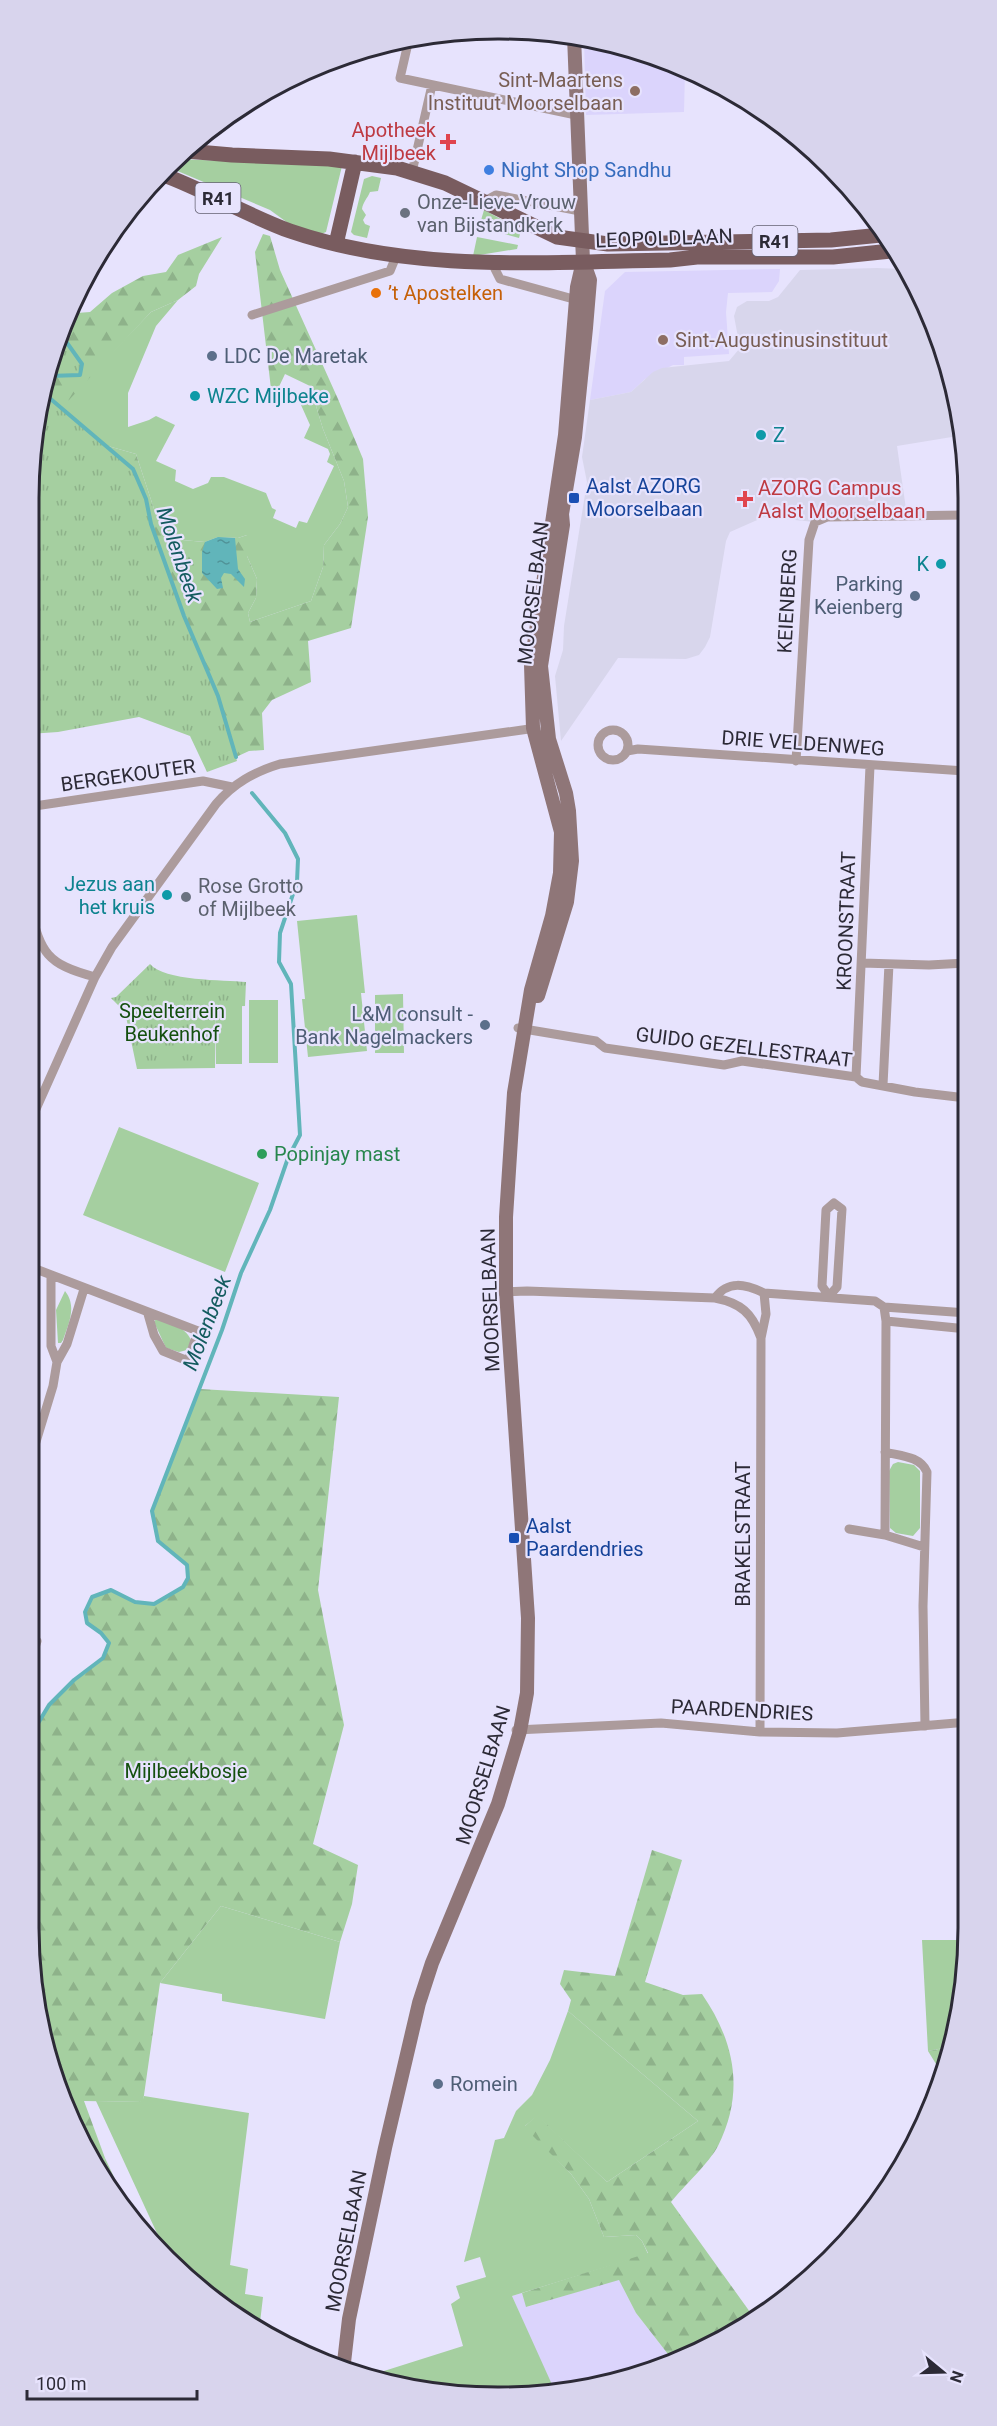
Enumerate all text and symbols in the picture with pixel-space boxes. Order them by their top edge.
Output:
place label: Sint-Maartens Instituut Moorselbaan [428,68,623,115]
marker: Sint-Maartens Instituut Moorselbaan [628,84,642,98]
place label: Apotheek Mijlbeek [351,118,437,165]
marker: Apotheek Mijlbeek [441,135,455,149]
place label: Night Shop Sandhu [501,158,672,182]
marker: Night Shop Sandhu [482,163,496,177]
road number: R41 [196,183,240,213]
place label: Onze-Lieve-Vrouw van Bijstandkerk [417,190,576,237]
marker: Onze-Lieve-Vrouw van Bijstandkerk [398,206,412,220]
street label: LEOPOLDLAAN [595,224,733,252]
road number: R41 [752,226,798,256]
place label: ’t Apostelken [388,281,503,305]
marker: ’t Apostelken [369,286,383,300]
place label: Sint-Augustinusinstituut [675,328,888,352]
marker: Sint-Augustinusinstituut [656,333,670,347]
place label: LDC De Maretak [224,344,369,368]
marker: LDC De Maretak [205,349,219,363]
place label: WZC Mijlbeke [207,384,329,408]
marker: WZC Mijlbeke [188,389,202,403]
place label: Z [773,423,785,447]
marker: Z [754,428,768,442]
place label: Aalst AZORG Moorselbaan [586,474,703,521]
place label: AZORG Campus Aalst Moorselbaan [758,476,926,523]
marker: AZORG Campus Aalst Moorselbaan [736,490,754,508]
marker: Aalst AZORG Moorselbaan [567,491,581,505]
water label: Molenbeek [151,504,207,607]
street label: MOORSELBAAN [512,520,554,666]
street label: KEIENBERG [772,548,802,654]
place label: K [916,552,929,576]
marker: K [934,557,948,571]
place label: Parking Keienberg [814,572,903,619]
marker: Parking Keienberg [908,589,922,603]
street label: DRIE VELDENWEG [721,725,885,761]
street label: BERGEKOUTER [59,754,197,796]
street label: KROONSTRAAT [832,851,860,991]
place label: Jezus aan het kruis [64,872,155,919]
place label: Rose Grotto of Mijlbeek [198,874,304,921]
marker: Jezus aan het kruis [160,888,174,902]
marker: Rose Grotto of Mijlbeek [179,890,193,904]
park label: Speelterrein Beukenhof [119,999,225,1046]
place label: L&M consult - Bank Nagelmackers [295,1002,473,1049]
marker: L&M consult - Bank Nagelmackers [478,1018,492,1032]
street label: GUIDO GEZELLESTRAAT [634,1022,854,1072]
place label: Popinjay mast [274,1142,400,1166]
marker: Popinjay mast [255,1147,269,1161]
street label: MOORSELBAAN [475,1228,505,1372]
water label: Molenbeek [178,1272,236,1374]
street label: BRAKELSTRAAT [731,1461,755,1607]
place label: Aalst Paardendries [526,1514,644,1561]
marker: Aalst Paardendries [507,1531,521,1545]
street label: PAARDENDRIES [670,1694,814,1726]
street label: MOORSELBAAN [450,1703,516,1847]
park label: Mijlbeekbosje [125,1759,247,1783]
place label: Romein [450,2072,518,2096]
marker: Romein [431,2077,445,2091]
street label: MOORSELBAAN [320,2168,372,2314]
north arrow [913,2342,973,2402]
scale bar [27,2363,196,2401]
text: N [946,2368,968,2385]
text: 100 m [36,2373,87,2394]

